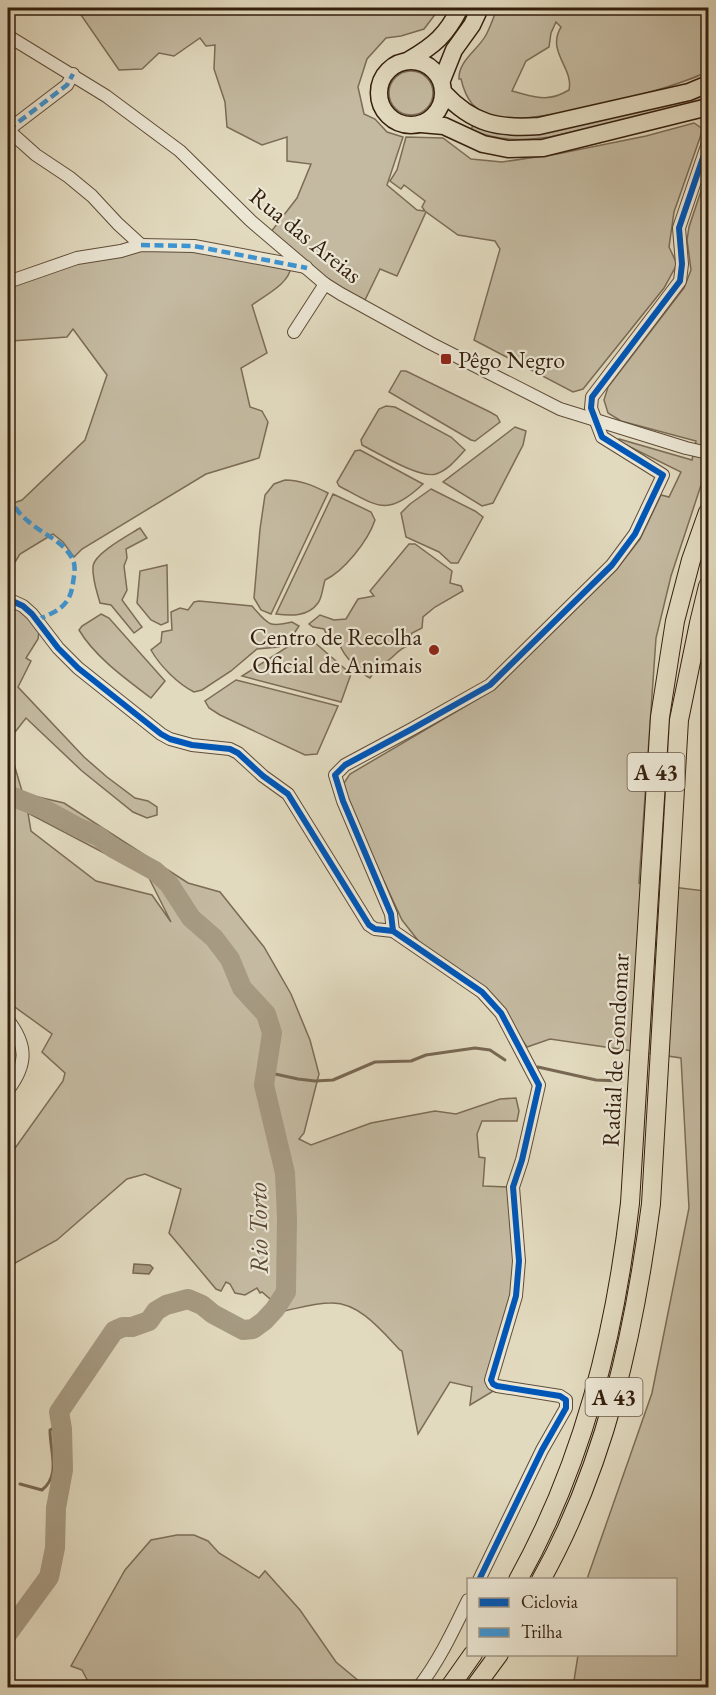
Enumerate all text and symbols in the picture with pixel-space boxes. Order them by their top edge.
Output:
street label: Rua das Areias [244,180,368,290]
place label: Pêgo Negro [458,344,565,375]
marker: Pêgo Negro [439,352,453,366]
place label: Centro de Recolha Oficial de Animais [250,621,422,680]
marker: Centro de Recolha Oficial de Animais [427,643,441,657]
road number: A 43 [628,753,684,791]
street label: Radial de Gondomar [594,953,636,1147]
water label: Rio Torto [240,1182,276,1274]
road number: A 43 [586,1378,642,1416]
legend [467,1578,677,1656]
text: Ciclovia [521,1590,579,1613]
text: Trilha [521,1620,563,1643]

